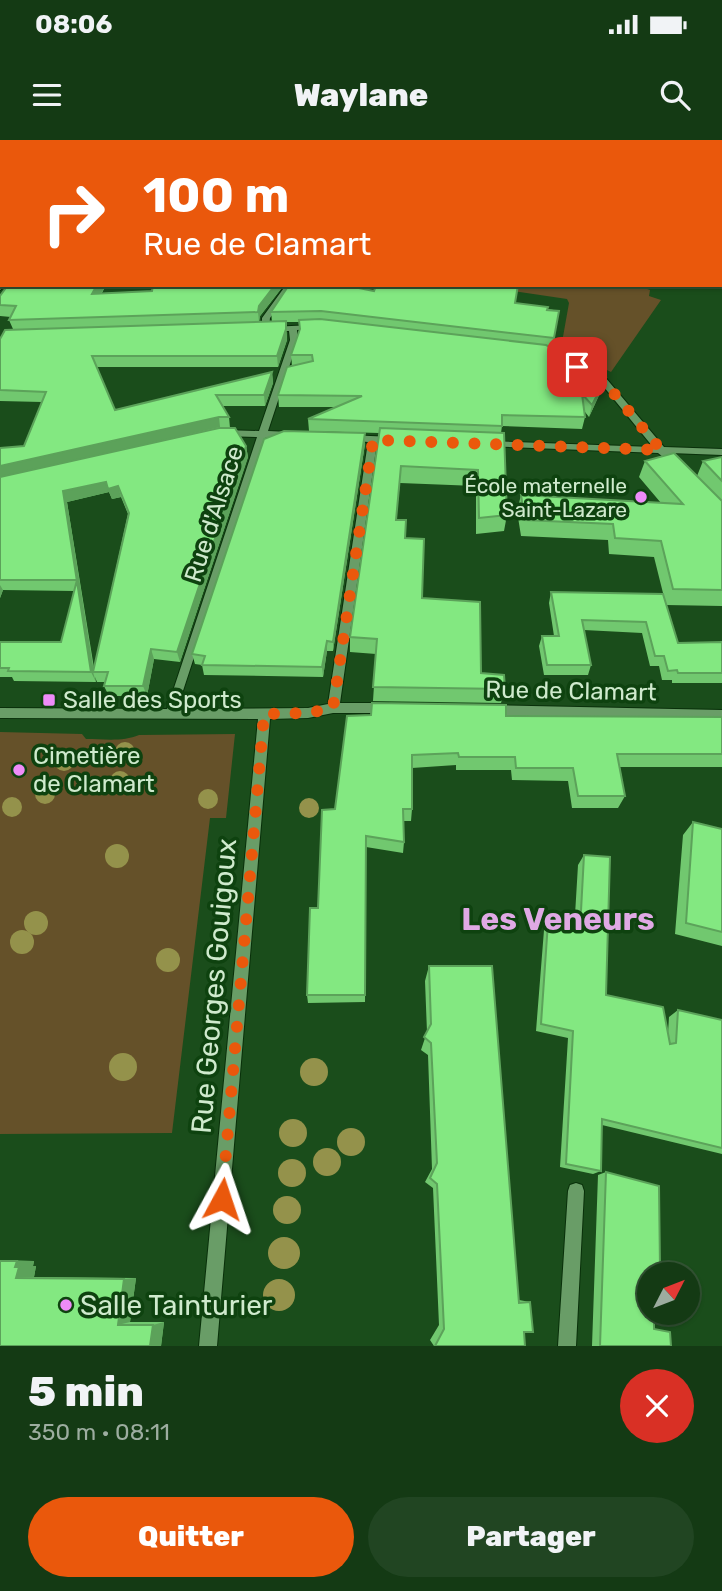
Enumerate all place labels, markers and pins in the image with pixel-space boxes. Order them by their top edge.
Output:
pin [547,337,607,397]
place label: École maternelle Saint-Lazare [464,473,627,522]
marker: École maternelle Saint-Lazare [633,489,649,505]
place label: Salle des Sports [63,686,242,714]
marker: Salle des Sports [41,692,57,708]
place label: Cimetière de Clamart [33,742,155,798]
marker: Cimetière de Clamart [11,762,27,778]
place label: Salle Tainturier [80,1289,273,1322]
marker: Salle Tainturier [58,1297,74,1313]

